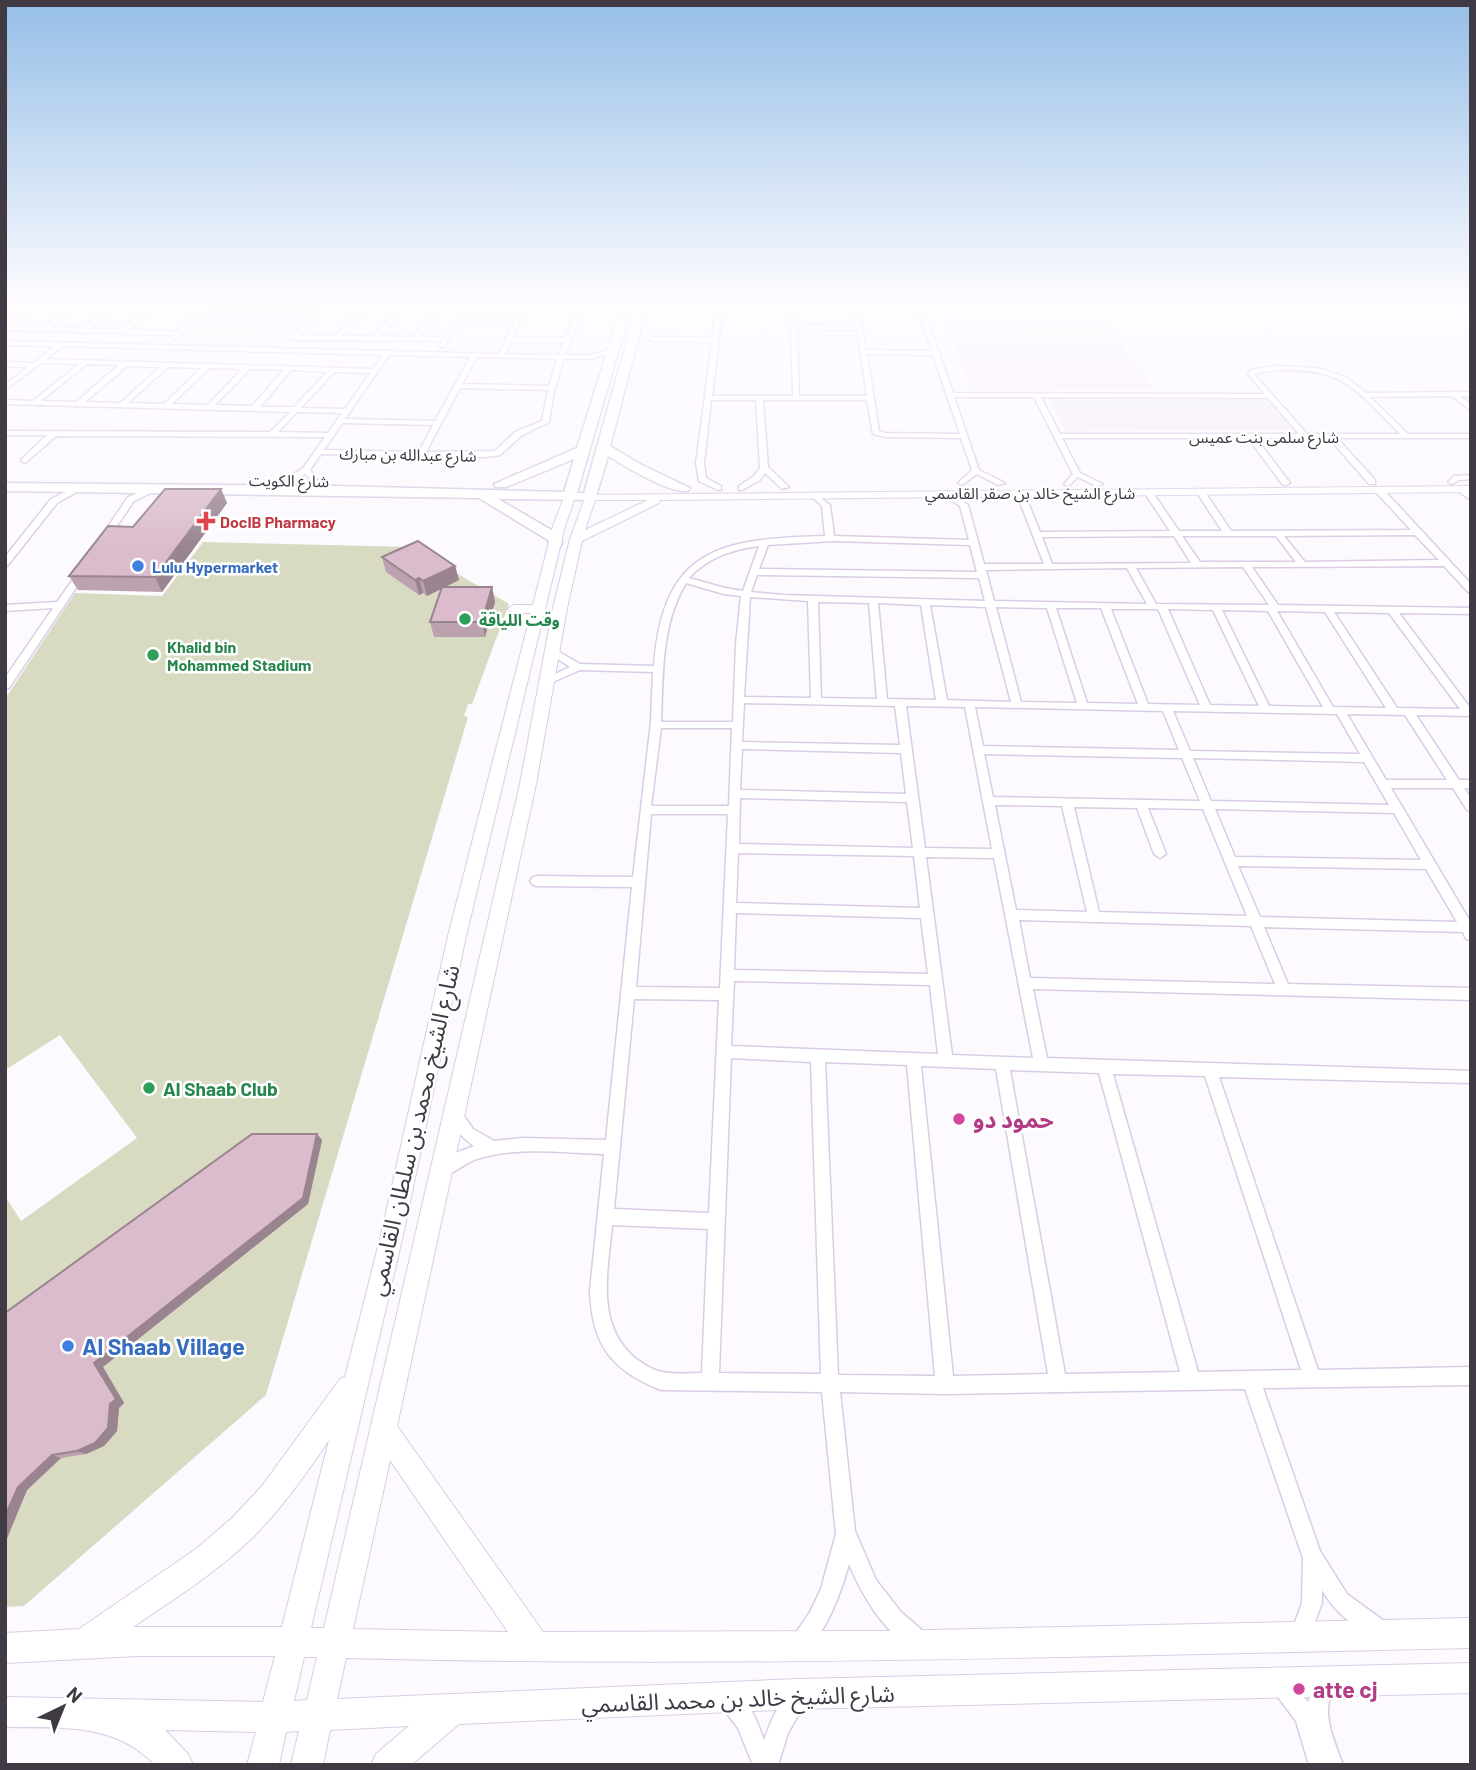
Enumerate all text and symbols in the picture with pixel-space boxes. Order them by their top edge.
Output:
street label: شارع سلمى بنت عميس [1189,427,1339,450]
street label: شارع عبدالله بن مبارك [339,443,477,469]
street label: شارع الكويت [249,470,329,494]
street label: شارع الشيخ خالد بن صقر القاسمي [925,483,1135,506]
place label: DocIB Pharmacy [220,512,336,531]
marker: DocIB Pharmacy [198,513,214,529]
place label: Lulu Hypermarket [152,557,278,576]
marker: Lulu Hypermarket [130,558,146,574]
place label: وقت اللياقة [479,610,560,630]
marker: وقت اللياقة [457,611,473,627]
place label: Khalid bin Mohammed Stadium [167,637,311,674]
marker: Khalid bin Mohammed Stadium [145,647,161,663]
street label: شارع الشيخ محمد بن سلطان القاسمي [361,962,469,1299]
place label: Al Shaab Club [163,1077,278,1100]
marker: Al Shaab Club [141,1080,157,1096]
place label: حمود دو [973,1105,1054,1133]
marker: حمود دو [951,1111,967,1127]
place label: Al Shaab Village [82,1332,245,1360]
marker: Al Shaab Village [60,1338,76,1354]
north arrow [28,1672,98,1742]
place label: atte cj [1313,1675,1378,1703]
street label: شارع الشيخ خالد بن محمد القاسمي [581,1679,895,1722]
text: N [62,1681,87,1707]
marker: atte cj [1291,1681,1307,1697]

